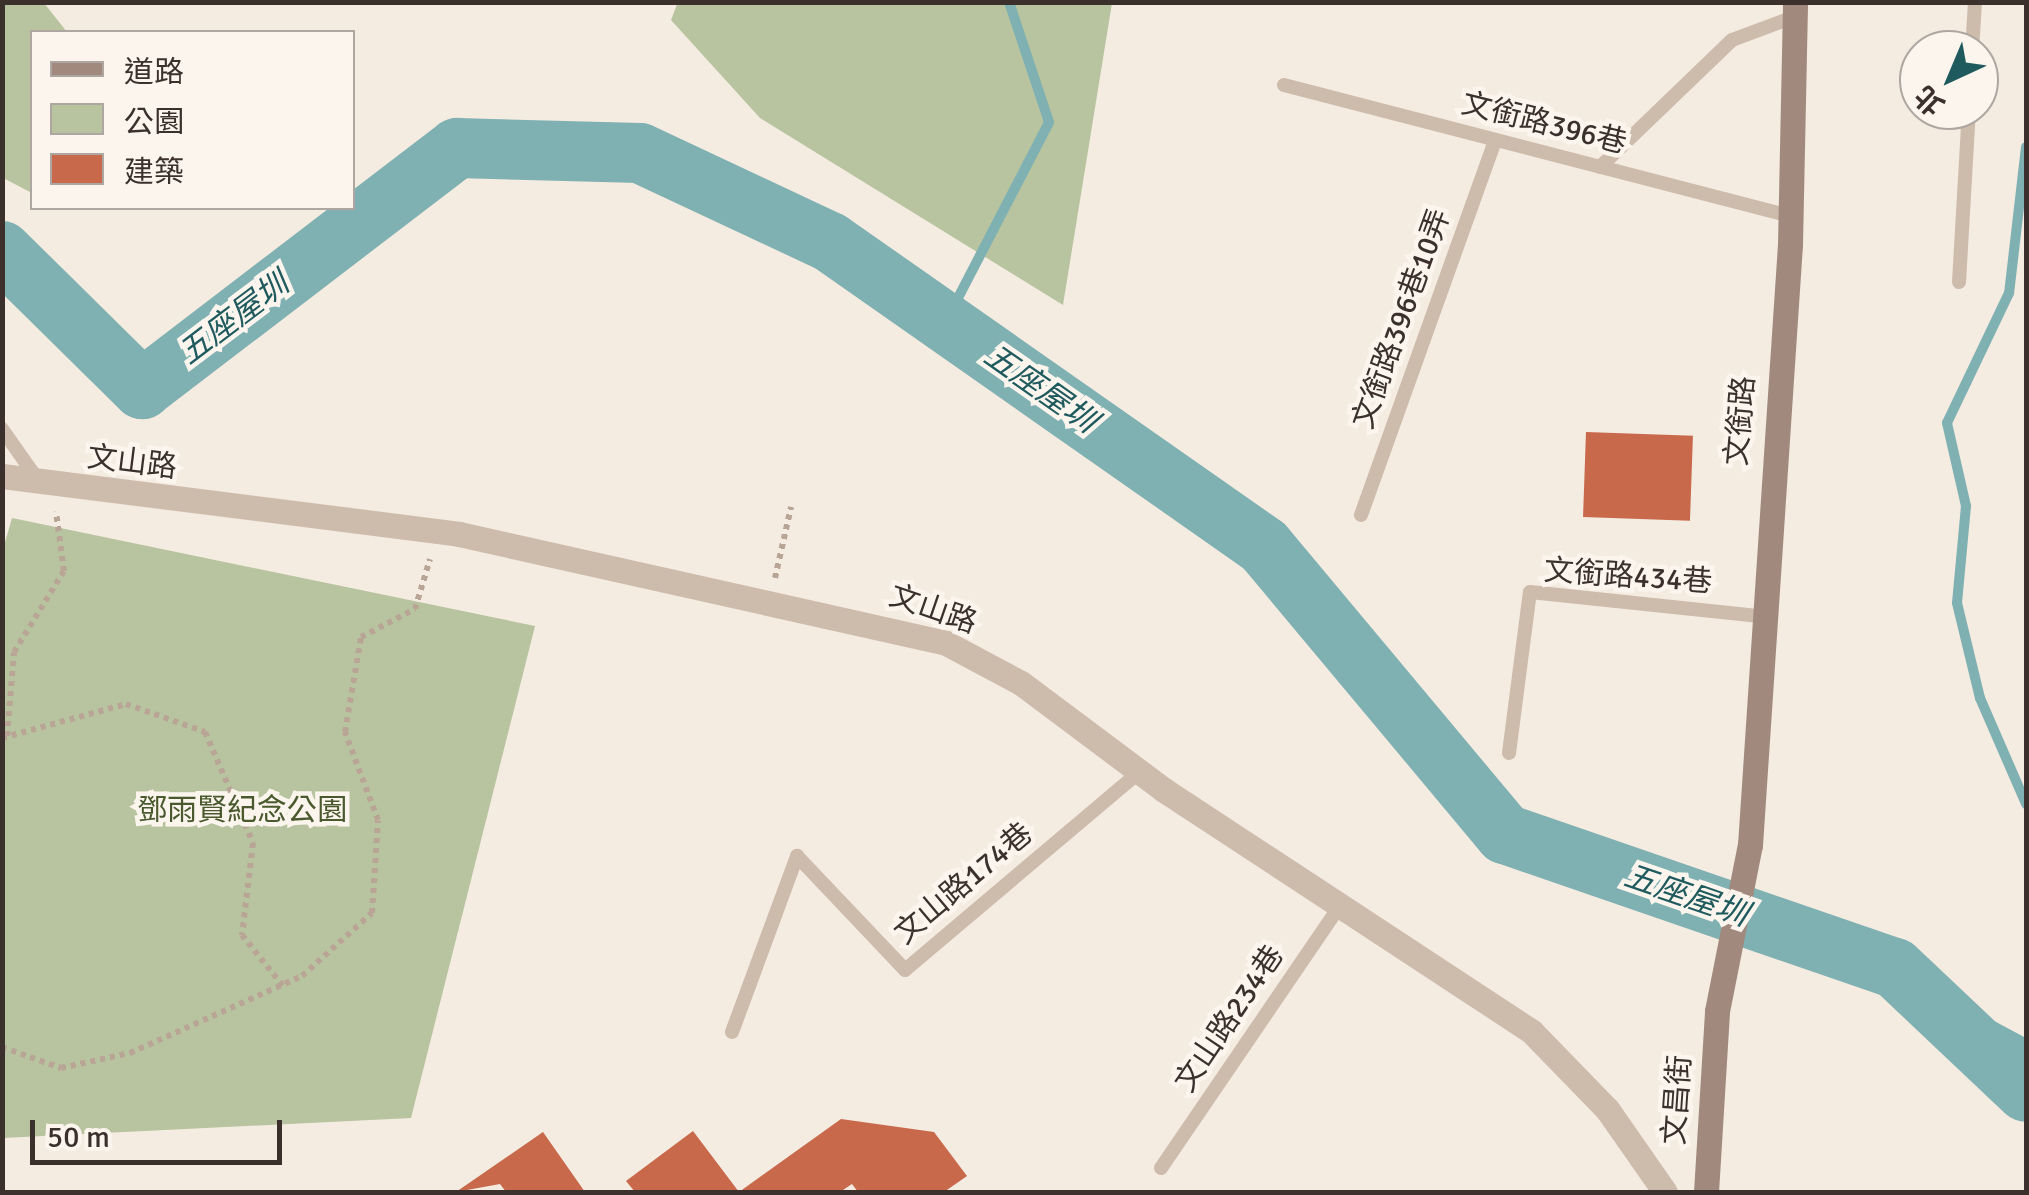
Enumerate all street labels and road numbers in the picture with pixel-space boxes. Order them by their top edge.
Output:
street label: 文銜路396巷 [1458,86,1630,162]
street label: 文銜路396巷10弄 [1346,204,1458,434]
street label: 文銜路 [1719,375,1763,467]
street label: 文山路 [85,440,179,486]
street label: 文銜路434巷 [1543,553,1713,601]
street label: 文山路 [885,578,981,642]
street label: 文山路174巷 [888,816,1040,952]
street label: 文山路234巷 [1168,939,1292,1099]
street label: 文昌街 [1657,1054,1699,1146]

